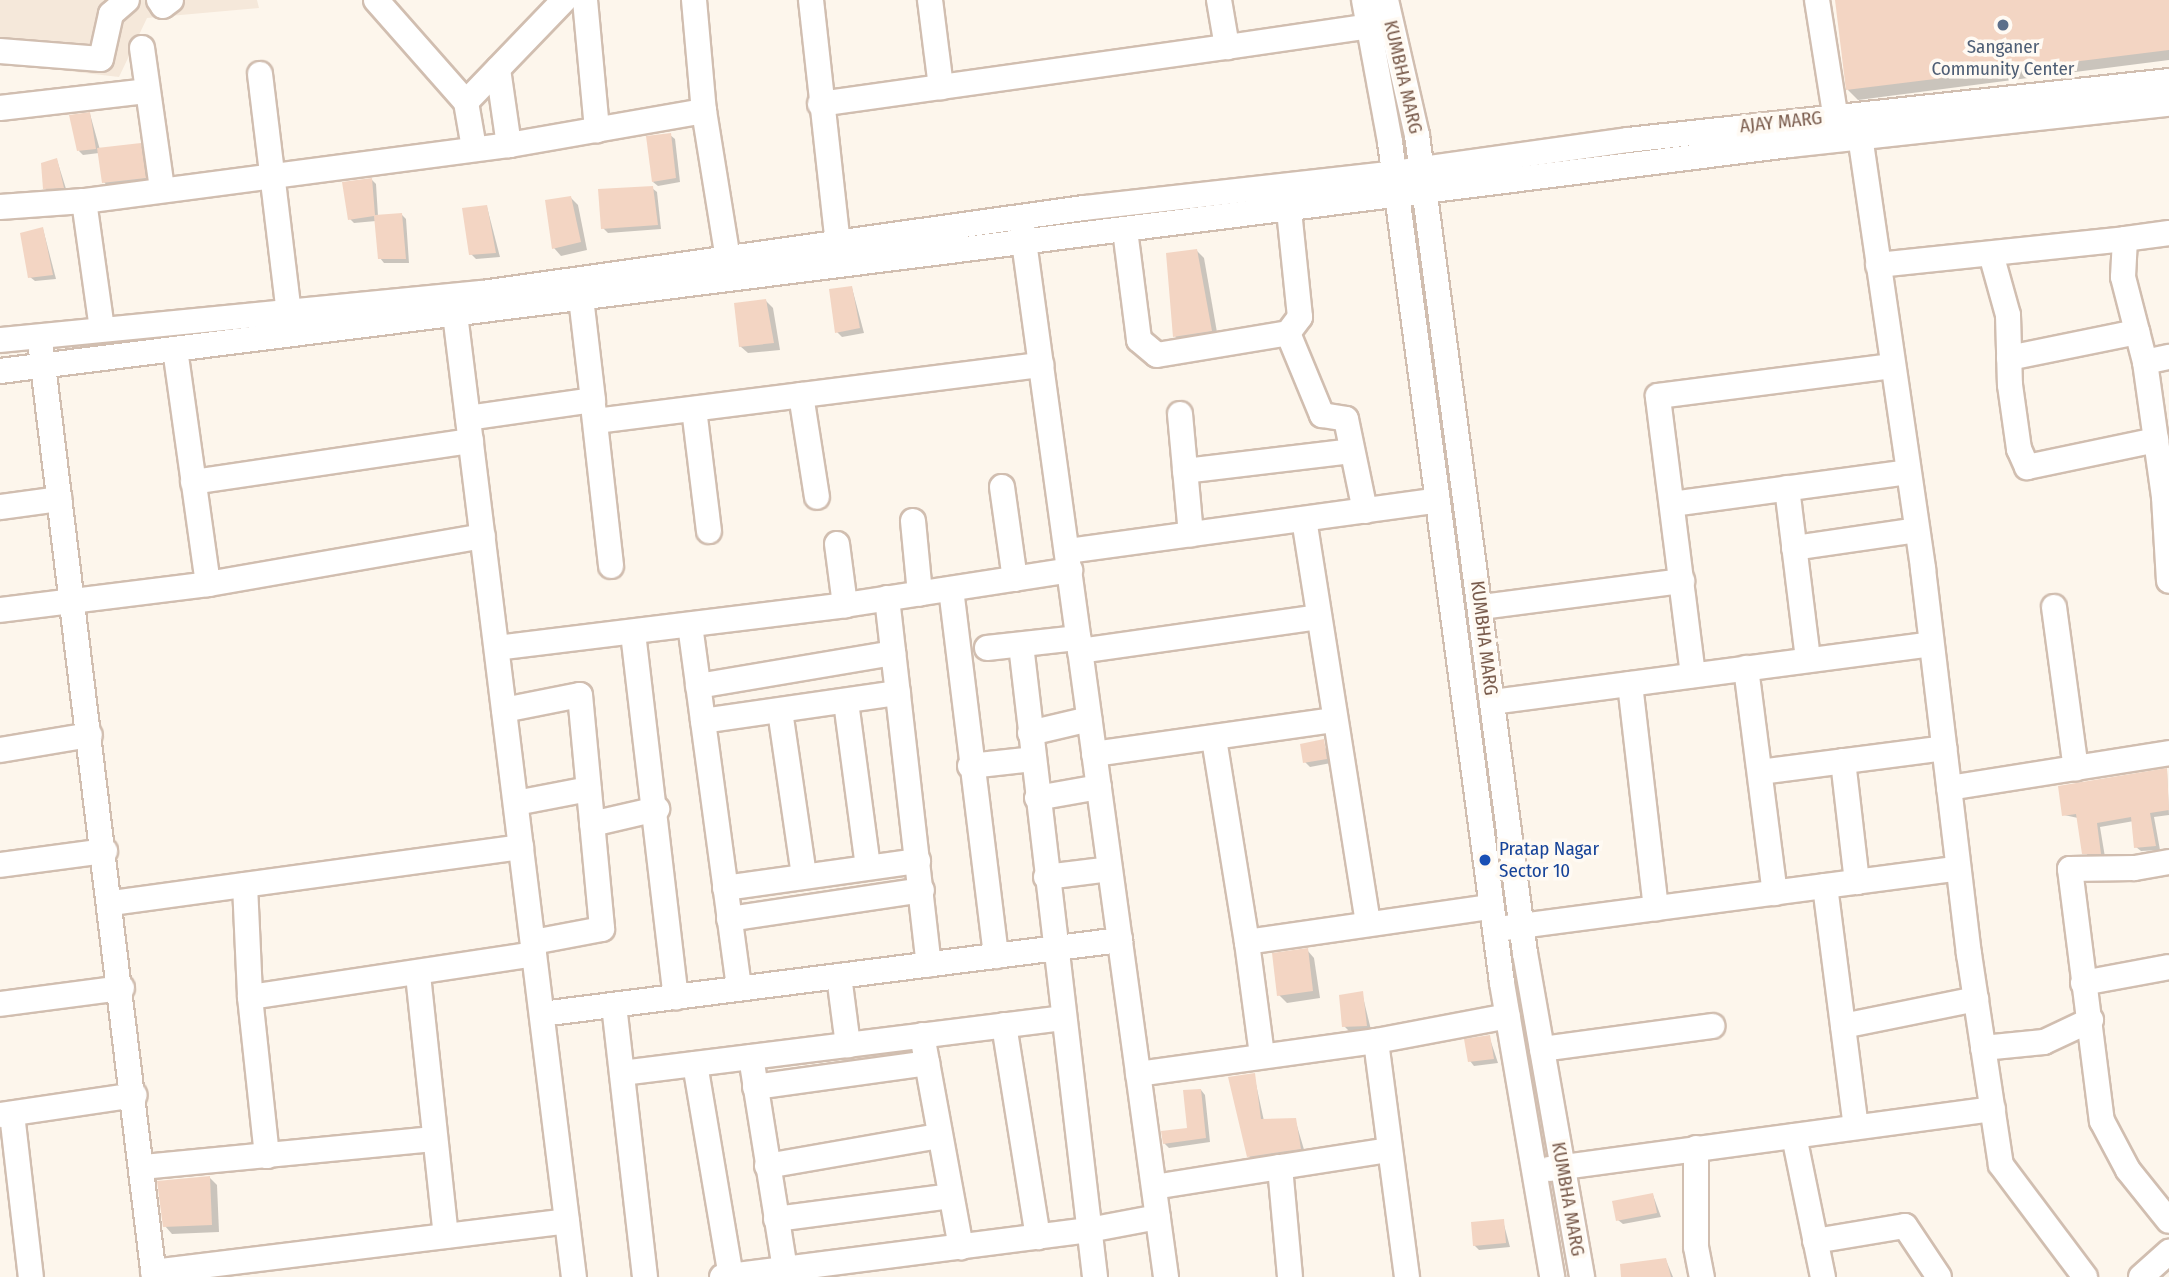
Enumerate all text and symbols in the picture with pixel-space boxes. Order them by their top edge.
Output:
marker: Sanganer Community Center [1995,17,2011,33]
street label: KUMBHA MARG [1379,18,1427,136]
place label: Sanganer Community Center [1932,36,2074,80]
street label: AJAY MARG [1739,106,1823,138]
street label: KUMBHA MARG [1466,579,1502,697]
place label: Pratap Nagar Sector 10 [1499,838,1599,882]
marker: Pratap Nagar Sector 10 [1477,852,1493,868]
street label: KUMBHA MARG [1547,1140,1589,1258]

